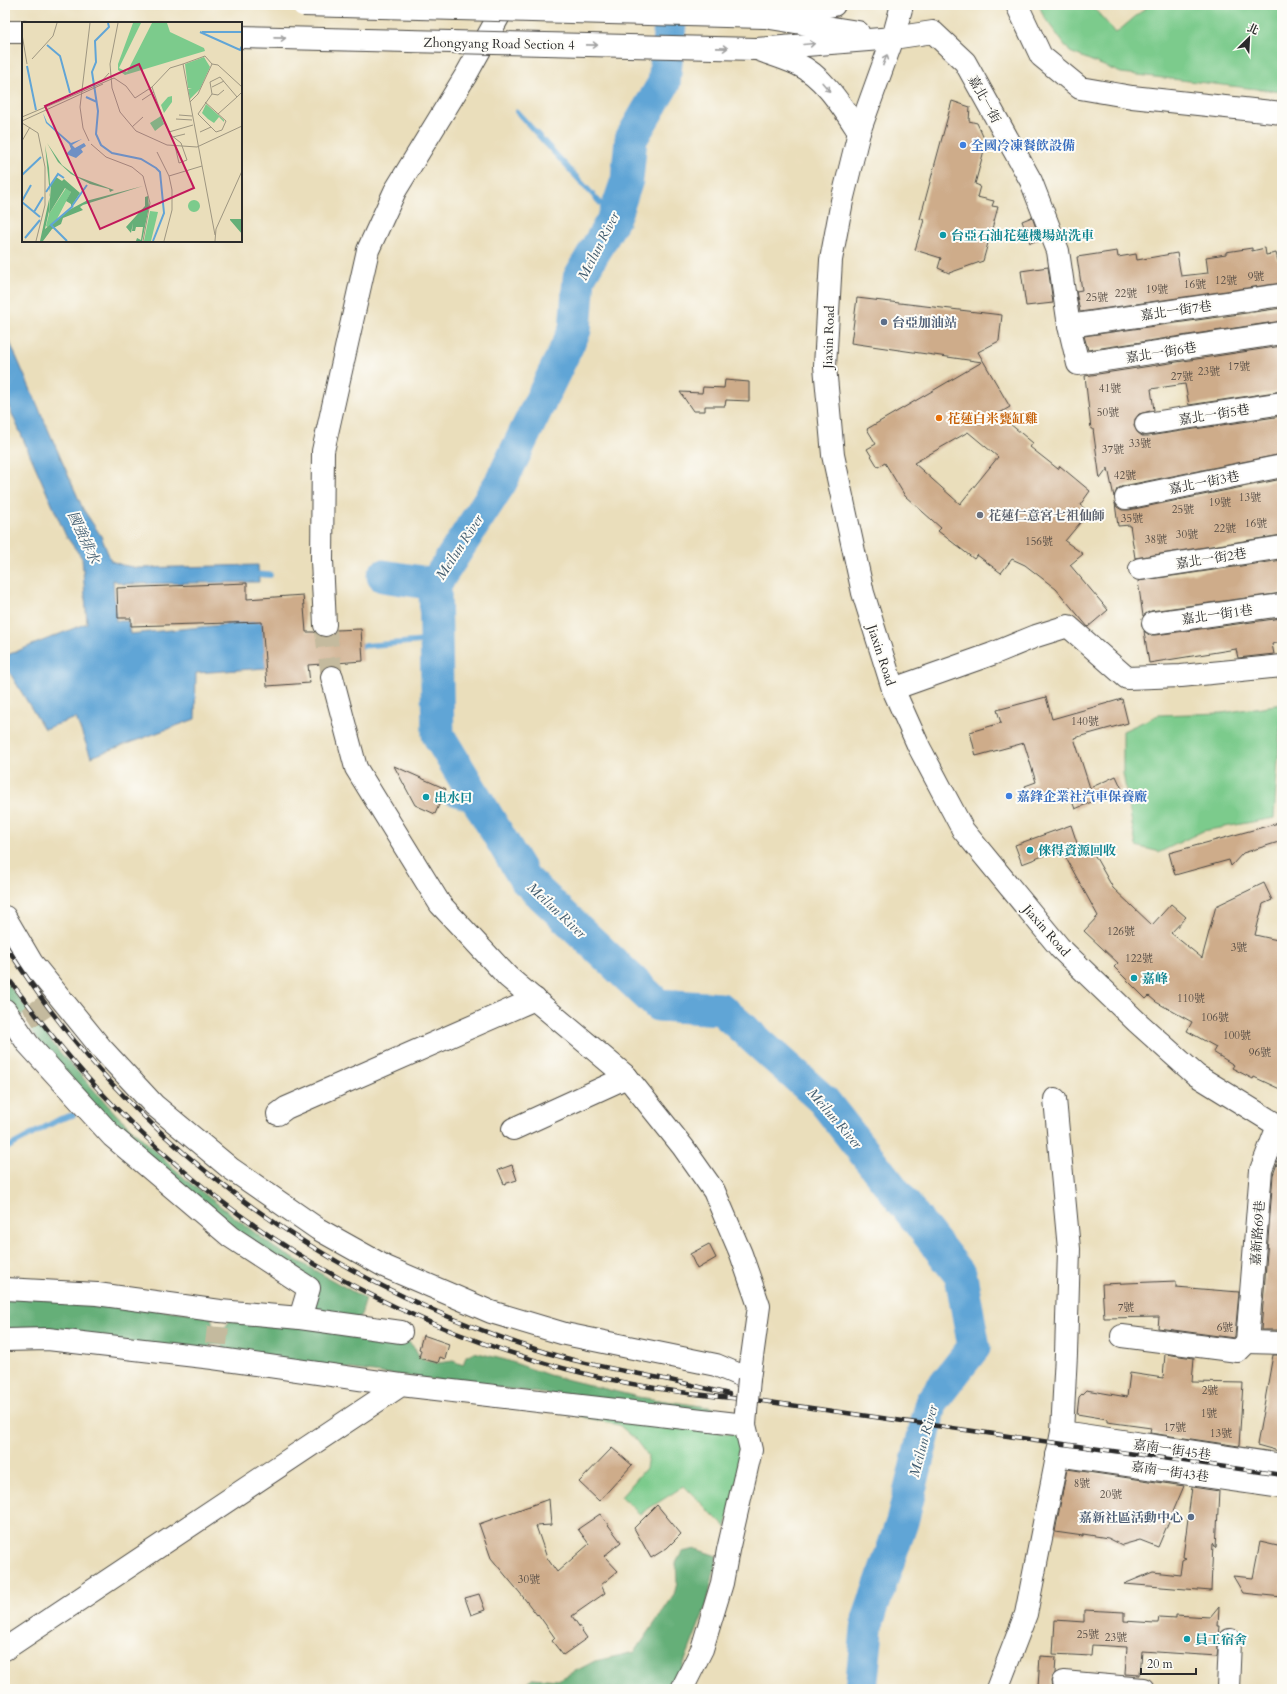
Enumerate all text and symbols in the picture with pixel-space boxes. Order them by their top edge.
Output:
north arrow [1229,18,1269,58]
text: 北 [1245,20,1261,38]
inset map [22,22,242,242]
one-way arrow [273,34,286,42]
street label: Zhongyang Road Section 4 [423,34,575,54]
one-way arrow [585,41,598,49]
one-way arrow [802,41,815,48]
one-way arrow [715,44,728,52]
one-way arrow [881,55,889,67]
street label: 嘉北一街 [964,72,1005,127]
one-way arrow [822,82,831,92]
place label: 全國冷凍餐飲設備 [971,137,1075,155]
marker: 全國冷凍餐飲設備 [958,140,968,150]
water label: Meilun River [573,209,624,284]
place label: 台亞石油花蓮機場站洗車 [951,227,1094,245]
marker: 台亞石油花蓮機場站洗車 [938,230,948,240]
house number: 9號 [1248,269,1264,284]
house number: 12號 [1215,273,1237,288]
house number: 16號 [1184,277,1206,292]
house number: 19號 [1146,282,1168,297]
house number: 22號 [1115,286,1137,301]
house number: 25號 [1086,290,1108,305]
street label: 嘉北一街7巷 [1139,297,1213,325]
street label: Jiaxin Road [819,305,839,371]
place label: 台亞加油站 [892,314,957,332]
marker: 台亞加油站 [879,317,889,327]
street label: 嘉北一街6巷 [1124,338,1198,367]
house number: 17號 [1228,359,1250,374]
house number: 23號 [1198,364,1220,379]
house number: 27號 [1171,369,1193,384]
house number: 41號 [1099,381,1121,396]
street label: 嘉北一街5巷 [1177,400,1251,429]
house number: 50號 [1097,405,1119,420]
place label: 花蓮白米甕缸雞 [947,410,1038,428]
marker: 花蓮白米甕缸雞 [934,413,944,423]
house number: 33號 [1129,436,1151,451]
house number: 37號 [1102,442,1124,457]
street label: 嘉北一街3巷 [1167,467,1241,499]
house number: 42號 [1114,468,1136,483]
house number: 13號 [1239,490,1261,505]
house number: 19號 [1209,495,1231,510]
house number: 25號 [1172,502,1194,517]
place label: 花蓮仁意宮七祖仙師 [988,507,1105,525]
water label: 國強排水 [63,508,105,568]
marker: 花蓮仁意宮七祖仙師 [975,510,985,520]
water label: Meilun River [431,511,488,583]
house number: 35號 [1121,511,1143,526]
house number: 16號 [1245,516,1267,531]
house number: 22號 [1214,521,1236,536]
house number: 30號 [1176,527,1198,542]
house number: 38號 [1145,532,1167,547]
house number: 156號 [1025,534,1053,549]
street label: 嘉北一街2巷 [1174,544,1248,573]
street label: 嘉北一街1巷 [1180,601,1254,629]
street label: Jiaxin Road [862,621,899,688]
house number: 140號 [1071,714,1099,729]
place label: 嘉鋒企業社汽車保養廠 [1017,788,1147,806]
place label: 出水口 [434,789,473,807]
marker: 嘉鋒企業社汽車保養廠 [1004,791,1014,801]
marker: 出水口 [421,792,431,802]
place label: 倈得資源回收 [1038,842,1116,860]
marker: 倈得資源回收 [1025,845,1035,855]
water label: Meilun River [523,878,591,943]
street label: Jiaxin Road [1017,899,1074,960]
house number: 126號 [1107,924,1135,939]
house number: 3號 [1231,940,1247,955]
house number: 122號 [1125,951,1153,966]
place label: 嘉峰 [1142,970,1168,988]
marker: 嘉峰 [1129,973,1139,983]
house number: 110號 [1177,991,1205,1006]
house number: 106號 [1201,1010,1229,1025]
house number: 100號 [1223,1028,1251,1043]
house number: 96號 [1249,1045,1271,1060]
water label: Meilun River [803,1084,866,1153]
street label: 嘉新路69巷 [1247,1200,1269,1266]
house number: 7號 [1118,1300,1134,1315]
house number: 6號 [1217,1320,1233,1335]
house number: 2號 [1202,1383,1218,1398]
water label: Meilun River [905,1403,942,1479]
house number: 1號 [1201,1406,1217,1421]
house number: 17號 [1164,1420,1186,1435]
house number: 13號 [1210,1426,1232,1441]
street label: 嘉南一街45巷 [1132,1436,1212,1464]
street label: 嘉南一街43巷 [1130,1458,1210,1486]
house number: 8號 [1074,1476,1090,1491]
house number: 20號 [1100,1487,1122,1502]
place label: 嘉新社區活動中心 [1079,1509,1183,1527]
marker: 嘉新社區活動中心 [1186,1512,1196,1522]
house number: 30號 [518,1572,540,1587]
house number: 25號 [1077,1627,1099,1642]
house number: 23號 [1105,1630,1127,1645]
place label: 員工宿舍 [1195,1631,1247,1649]
marker: 員工宿舍 [1182,1634,1192,1644]
scale bar [1141,1650,1196,1676]
text: 20 m [1147,1656,1174,1672]

